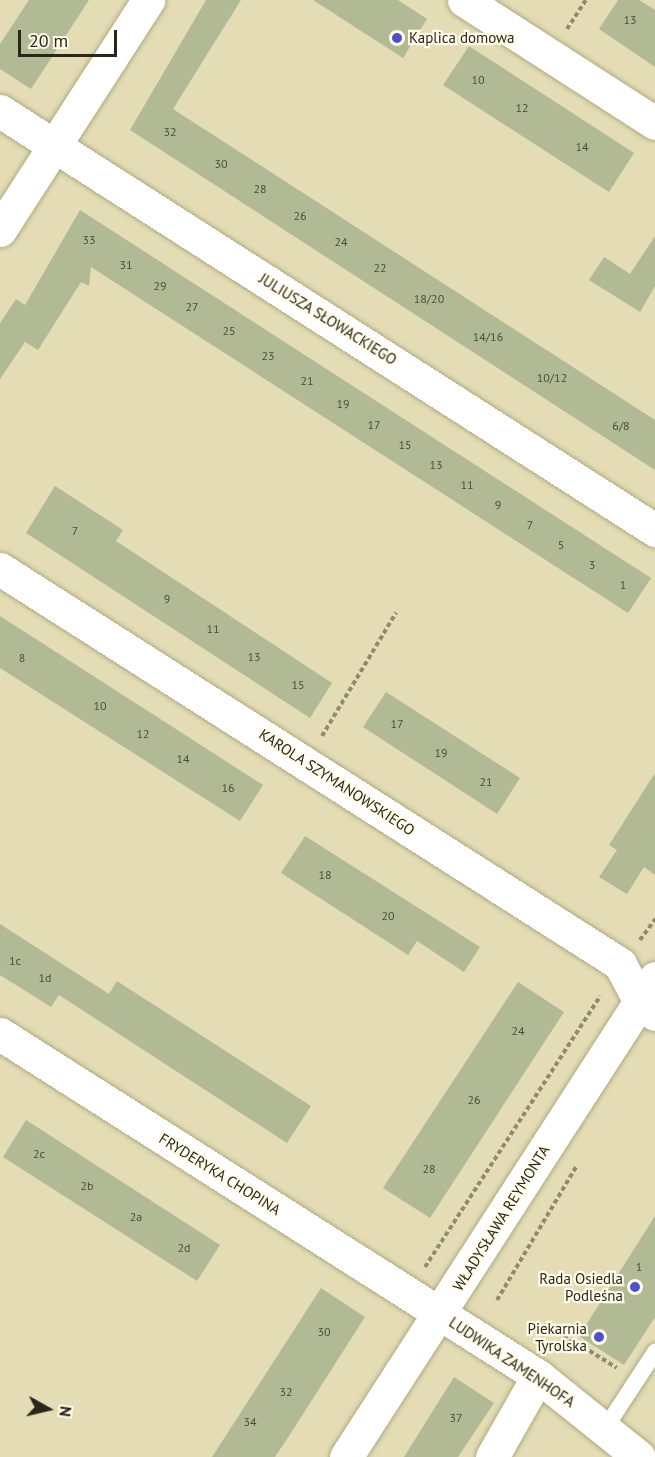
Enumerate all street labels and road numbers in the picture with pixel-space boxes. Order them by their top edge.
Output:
street label: JULIUSZA SŁOWACKIEGO [256,269,400,369]
street label: KAROLA SZYMANOWSKIEGO [255,725,419,839]
street label: FRYDERYKA CHOPINA [156,1129,284,1219]
street label: WŁADYSŁAWA REYMONTA [449,1141,553,1295]
street label: LUDWIKA ZAMENHOFA [445,1313,579,1411]

